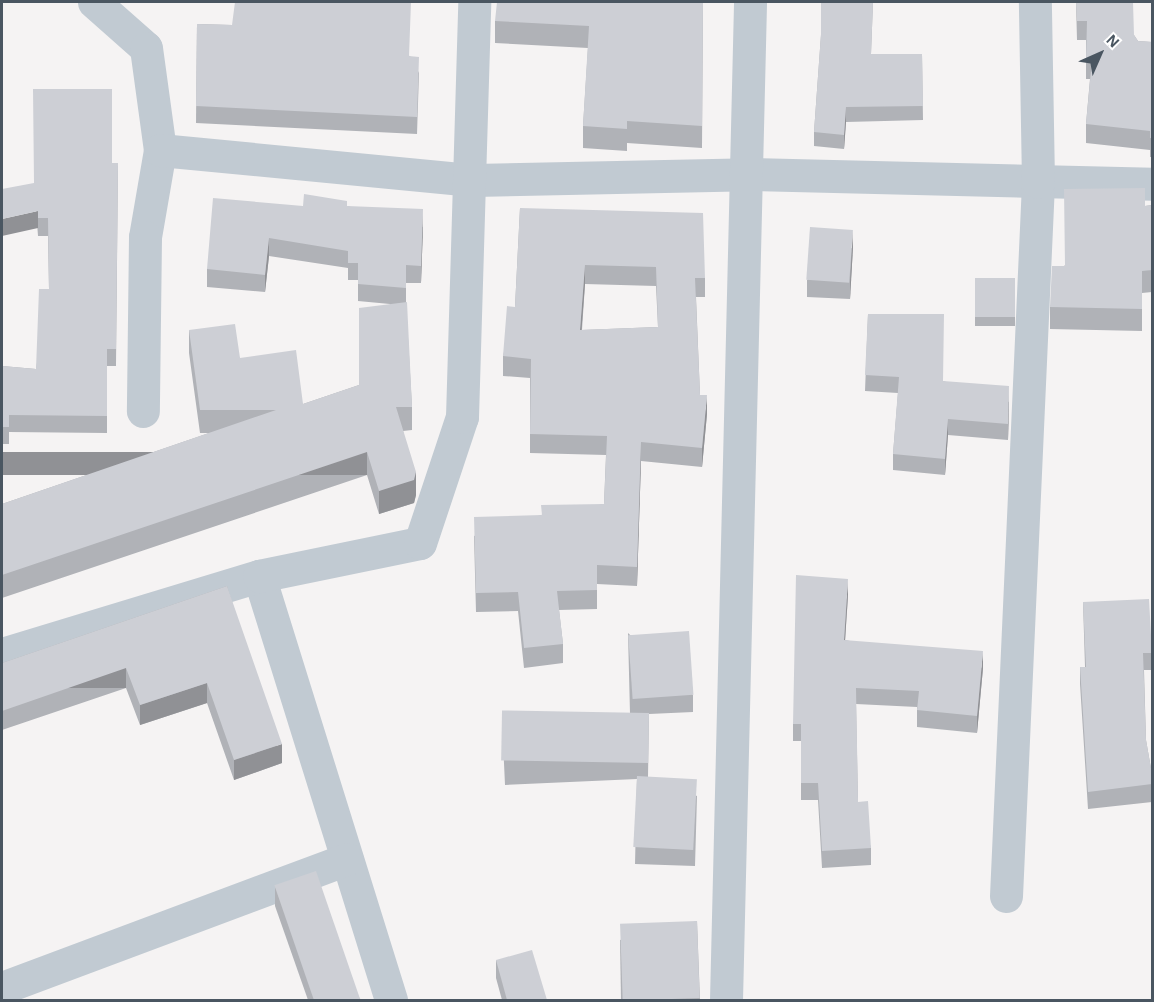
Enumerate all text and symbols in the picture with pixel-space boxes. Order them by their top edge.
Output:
north arrow [1070,24,1130,84]
text: N [1103,32,1122,51]

